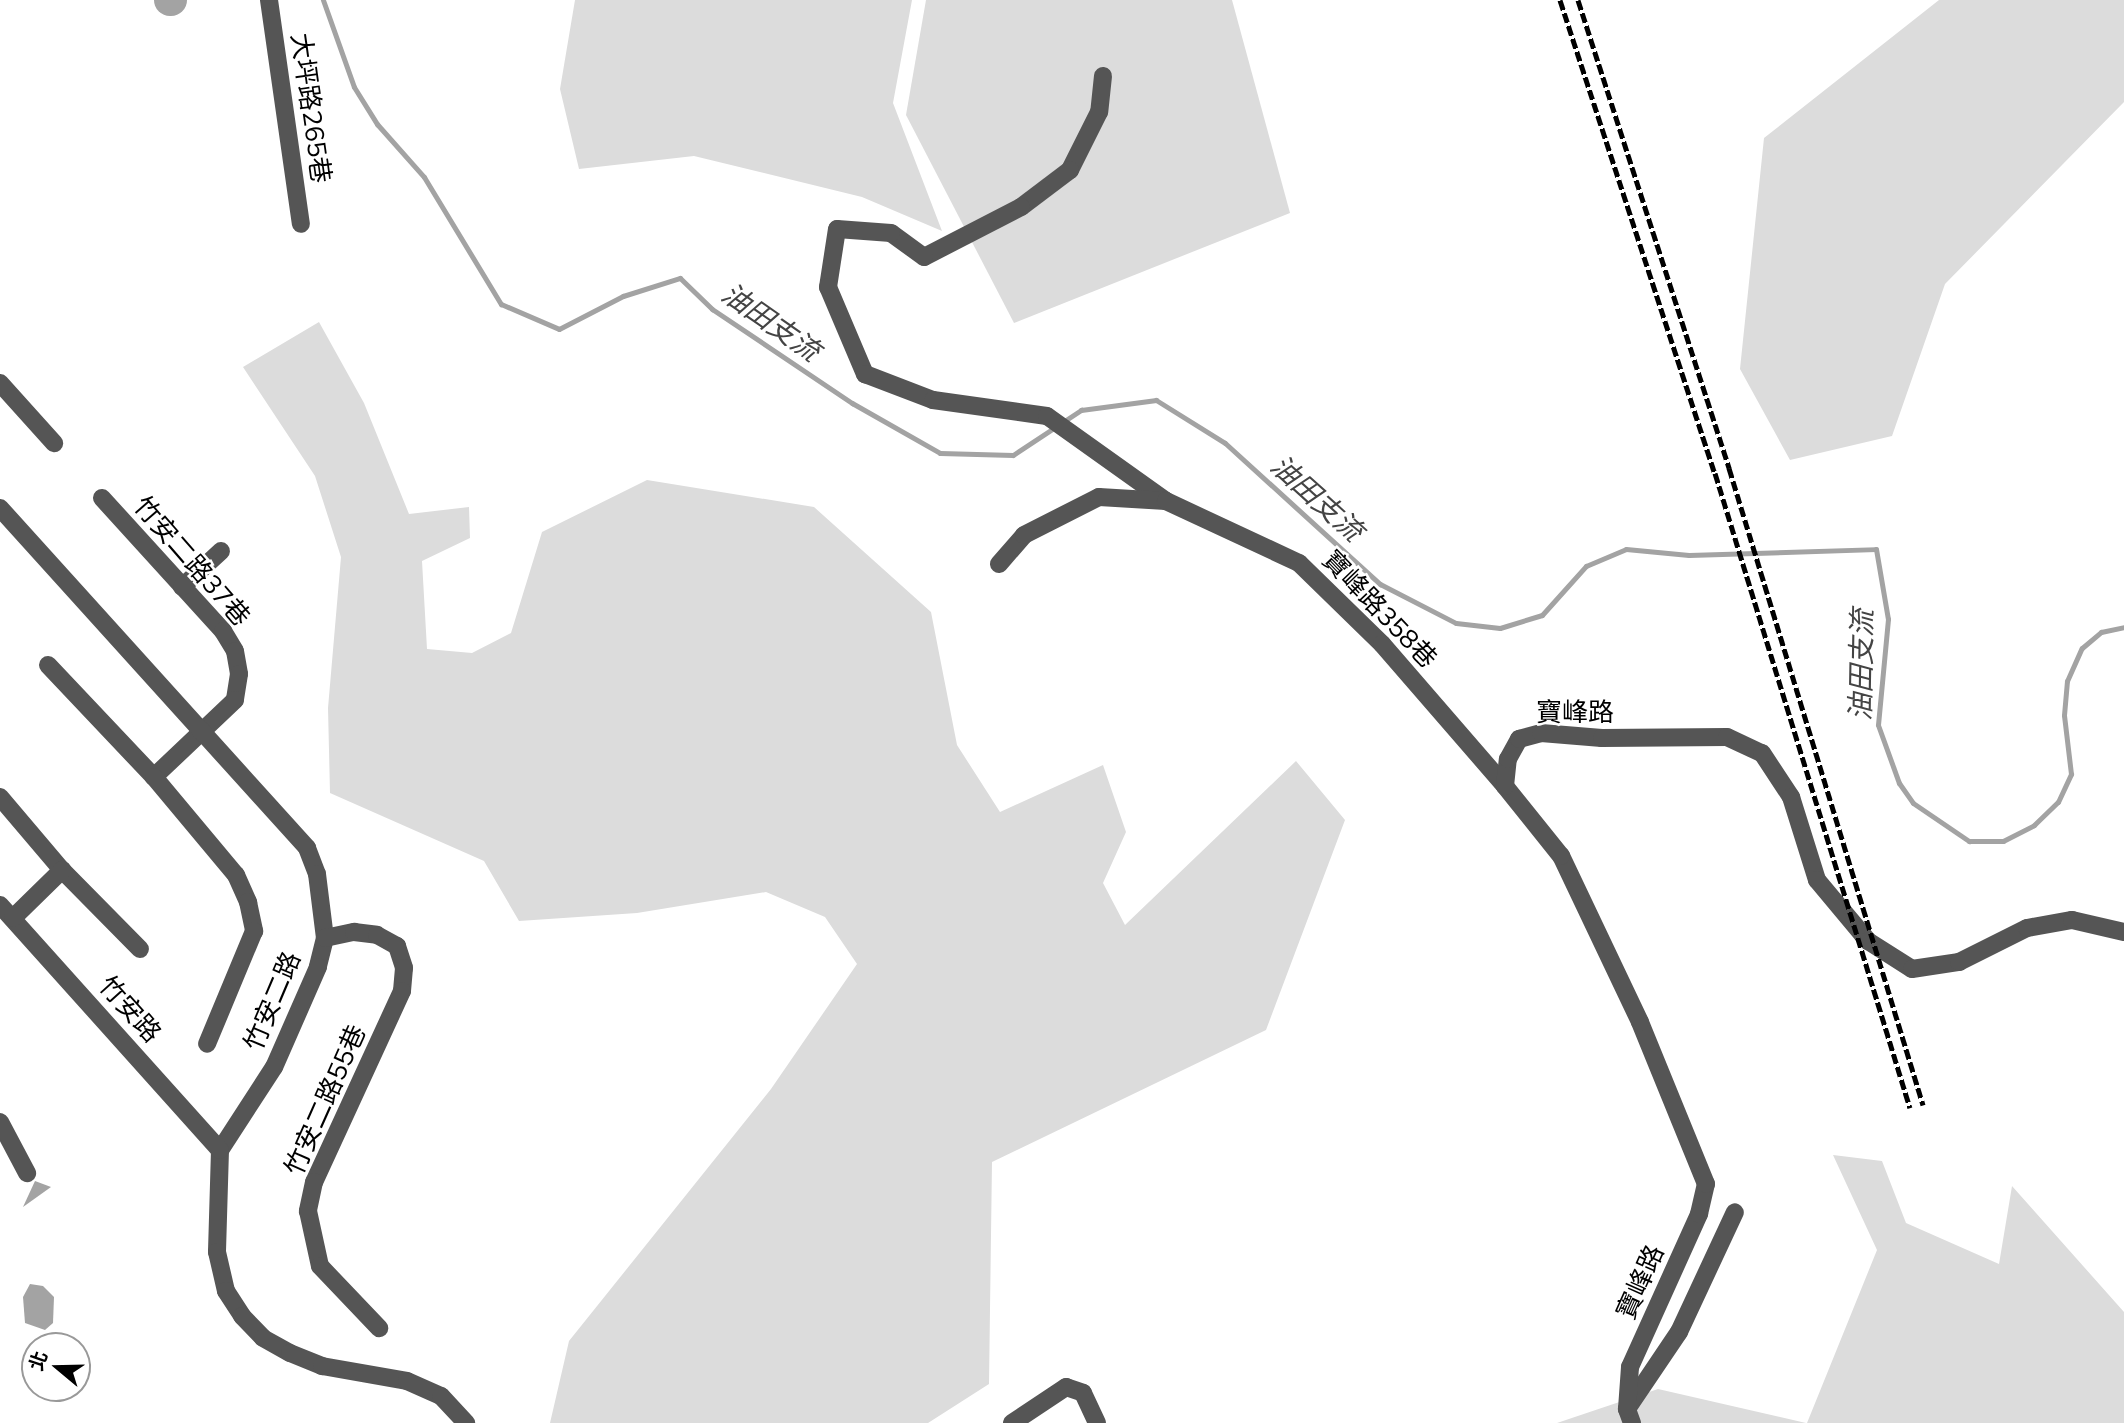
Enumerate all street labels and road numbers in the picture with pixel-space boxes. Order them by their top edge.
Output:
street label: 大坪路265巷 [285,31,337,185]
street label: 竹安二路37巷 [127,490,257,632]
street label: 寶峰路358巷 [1316,544,1444,674]
street label: 寶峰路 [1536,696,1614,728]
street label: 竹安二路 [237,947,307,1055]
street label: 竹安路 [92,970,168,1048]
street label: 竹安二路55巷 [278,1020,372,1180]
street label: 寶峰路 [1610,1240,1670,1324]

